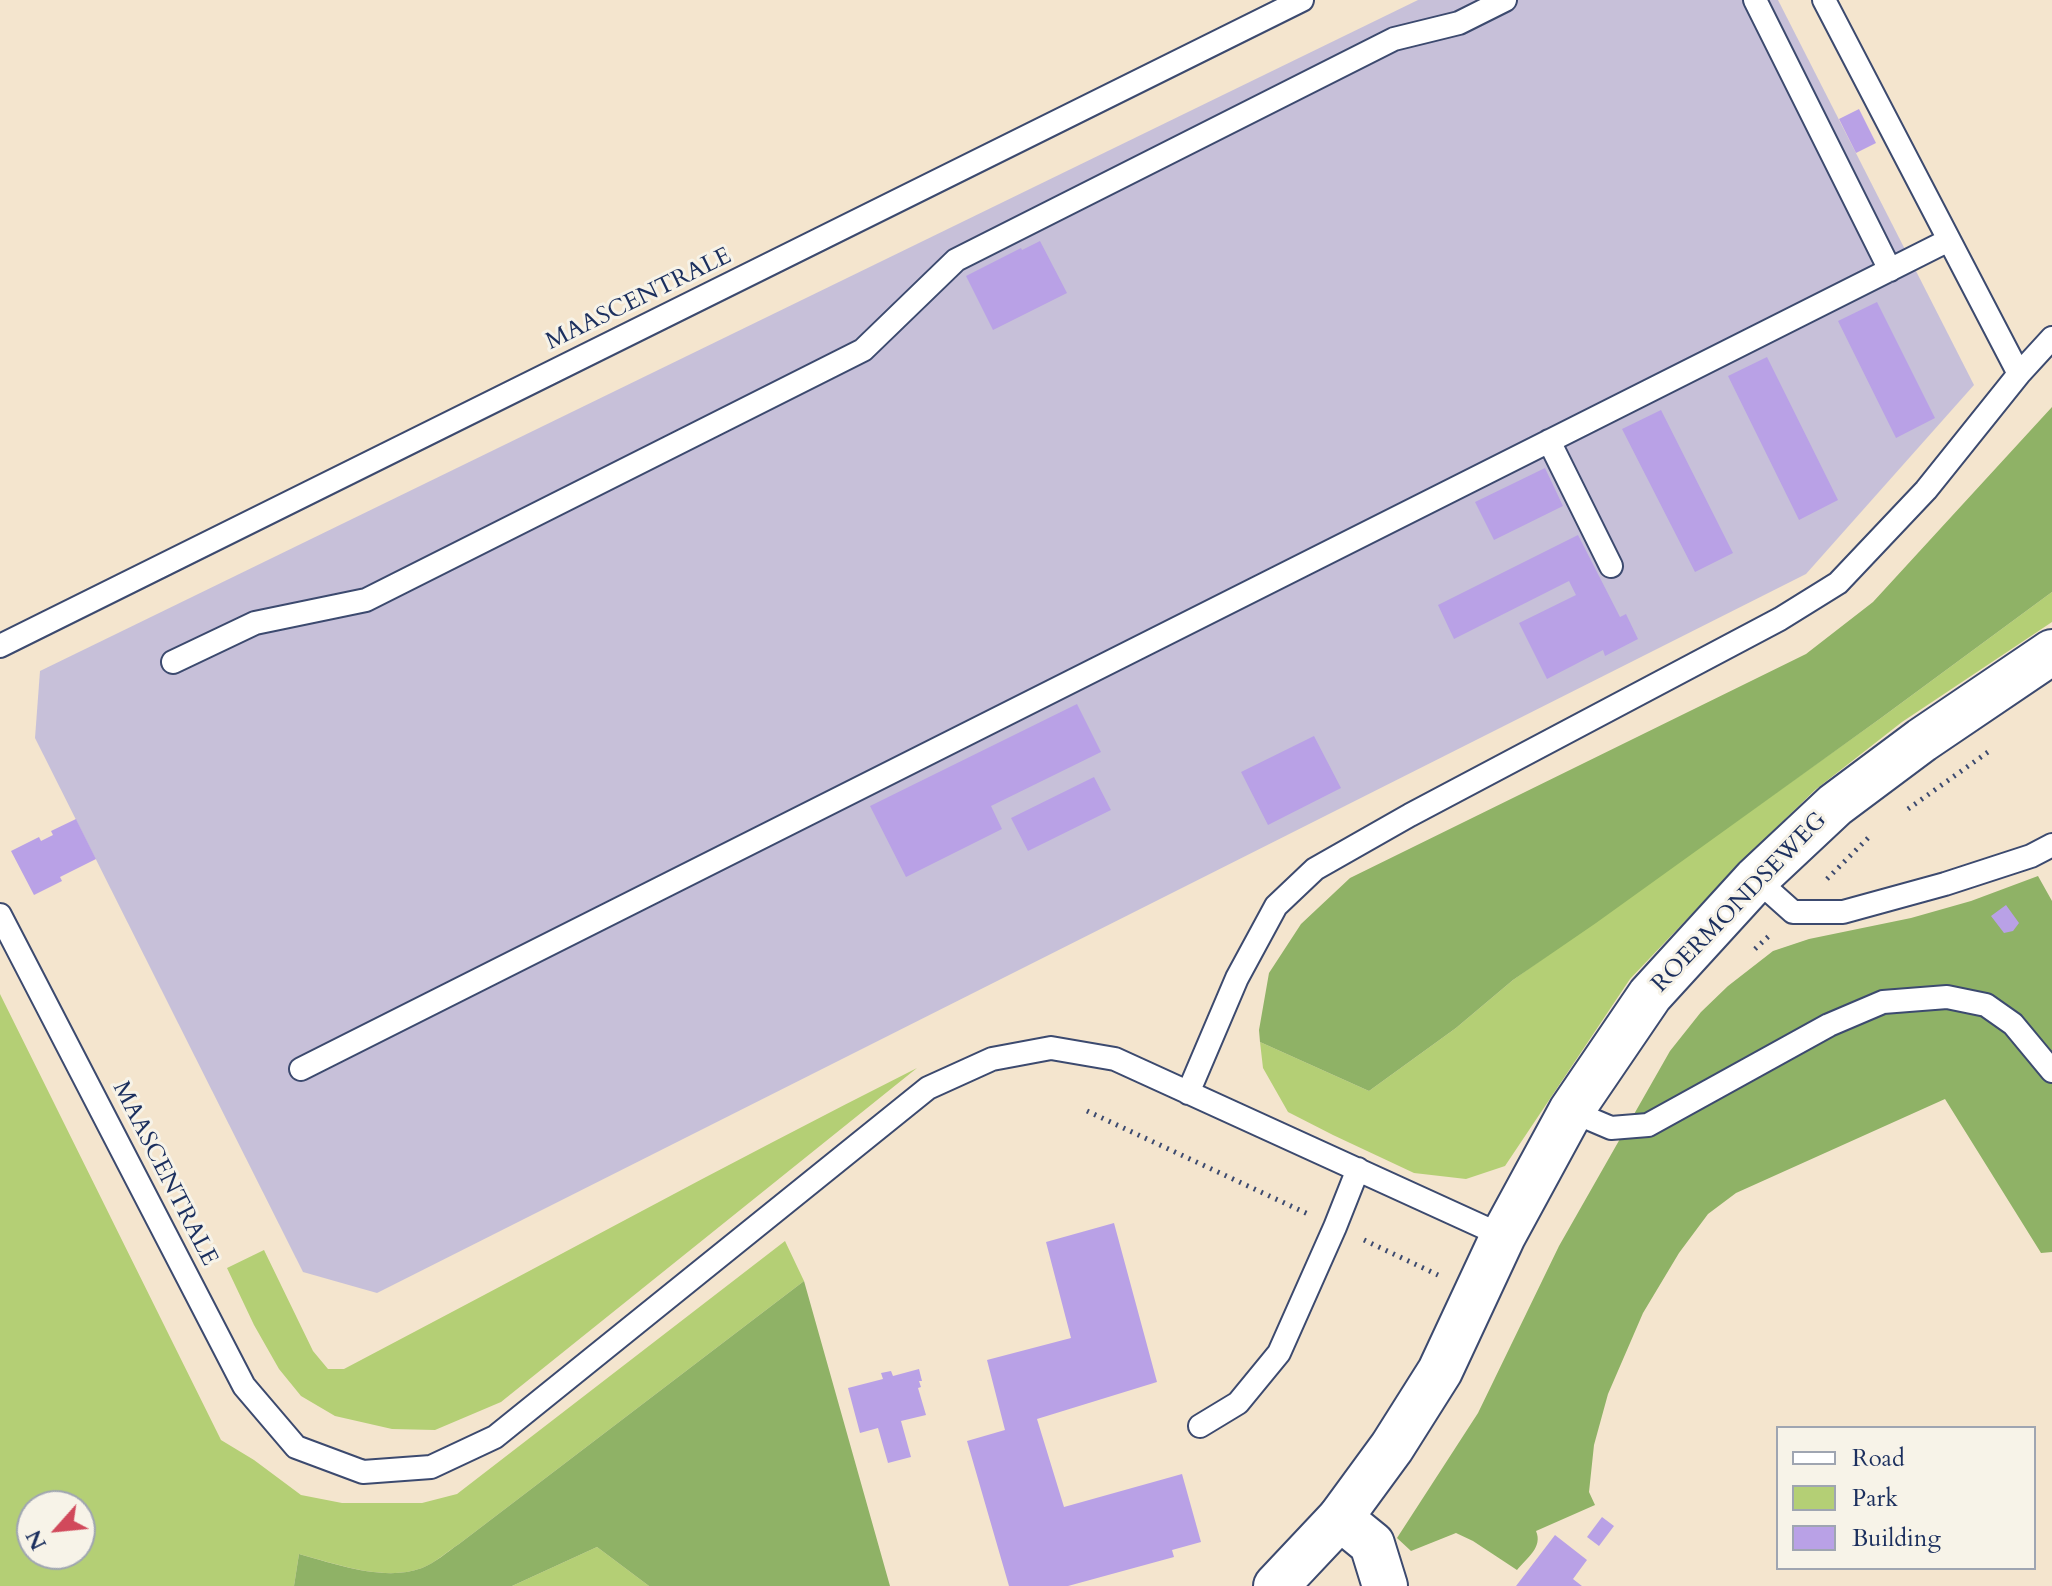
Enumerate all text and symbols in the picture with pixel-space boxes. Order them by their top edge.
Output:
street label: MAASCENTRALE [541,243,737,357]
street label: ROERMONDSEWEG [1647,807,1833,999]
street label: MAASCENTRALE [105,1077,223,1271]
legend [1776,1426,2036,1570]
text: Road [1852,1442,1905,1475]
text: Park [1852,1482,1898,1515]
north arrow [16,1490,96,1570]
text: Building [1852,1522,1941,1555]
text: N [19,1525,54,1555]

